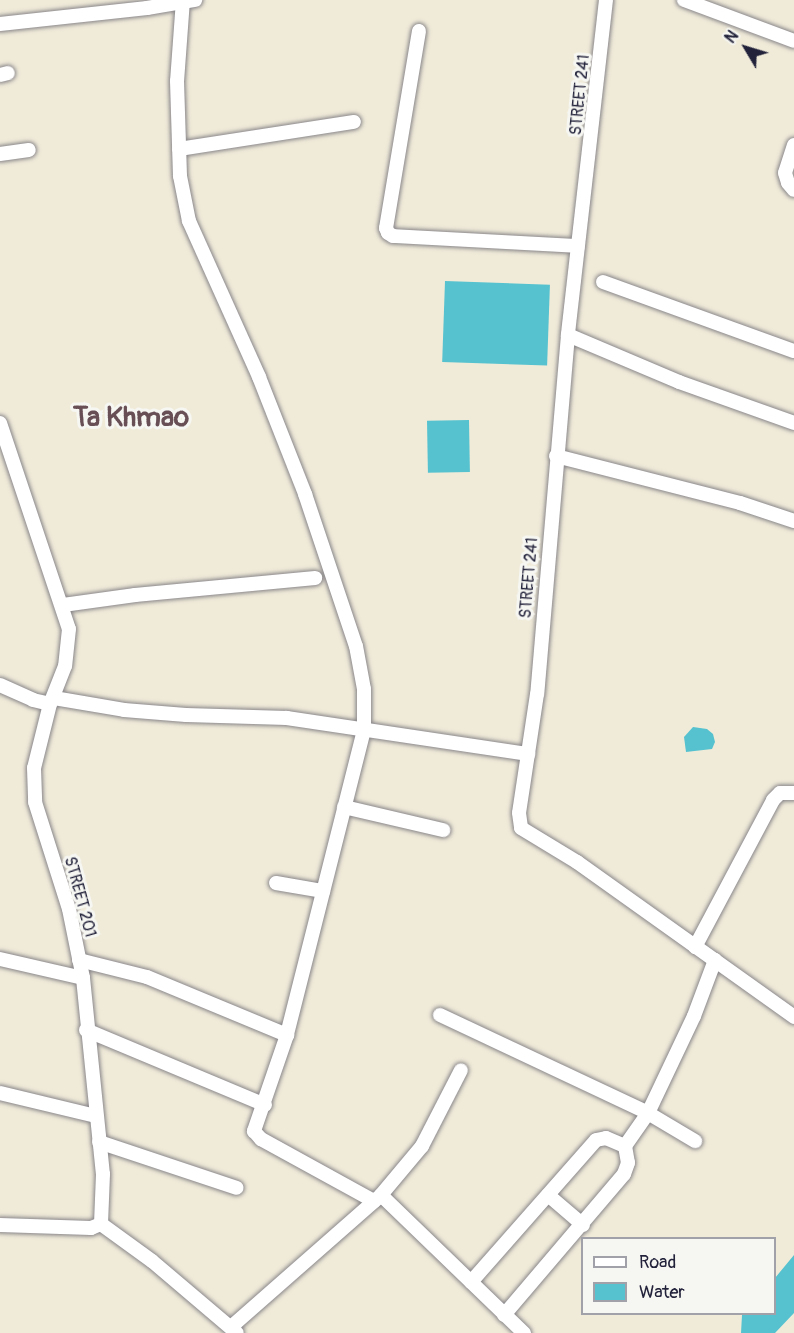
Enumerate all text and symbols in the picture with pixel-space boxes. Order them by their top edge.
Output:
north arrow [716,18,776,78]
text: N [721,27,743,47]
street label: STREET 241 [566,54,594,136]
district label: Ta Khmao [73,401,189,435]
street label: STREET 241 [516,537,542,619]
street label: STREET 201 [60,855,100,939]
legend [581,1237,776,1315]
text: Road [639,1251,676,1274]
text: Water [639,1281,685,1304]

